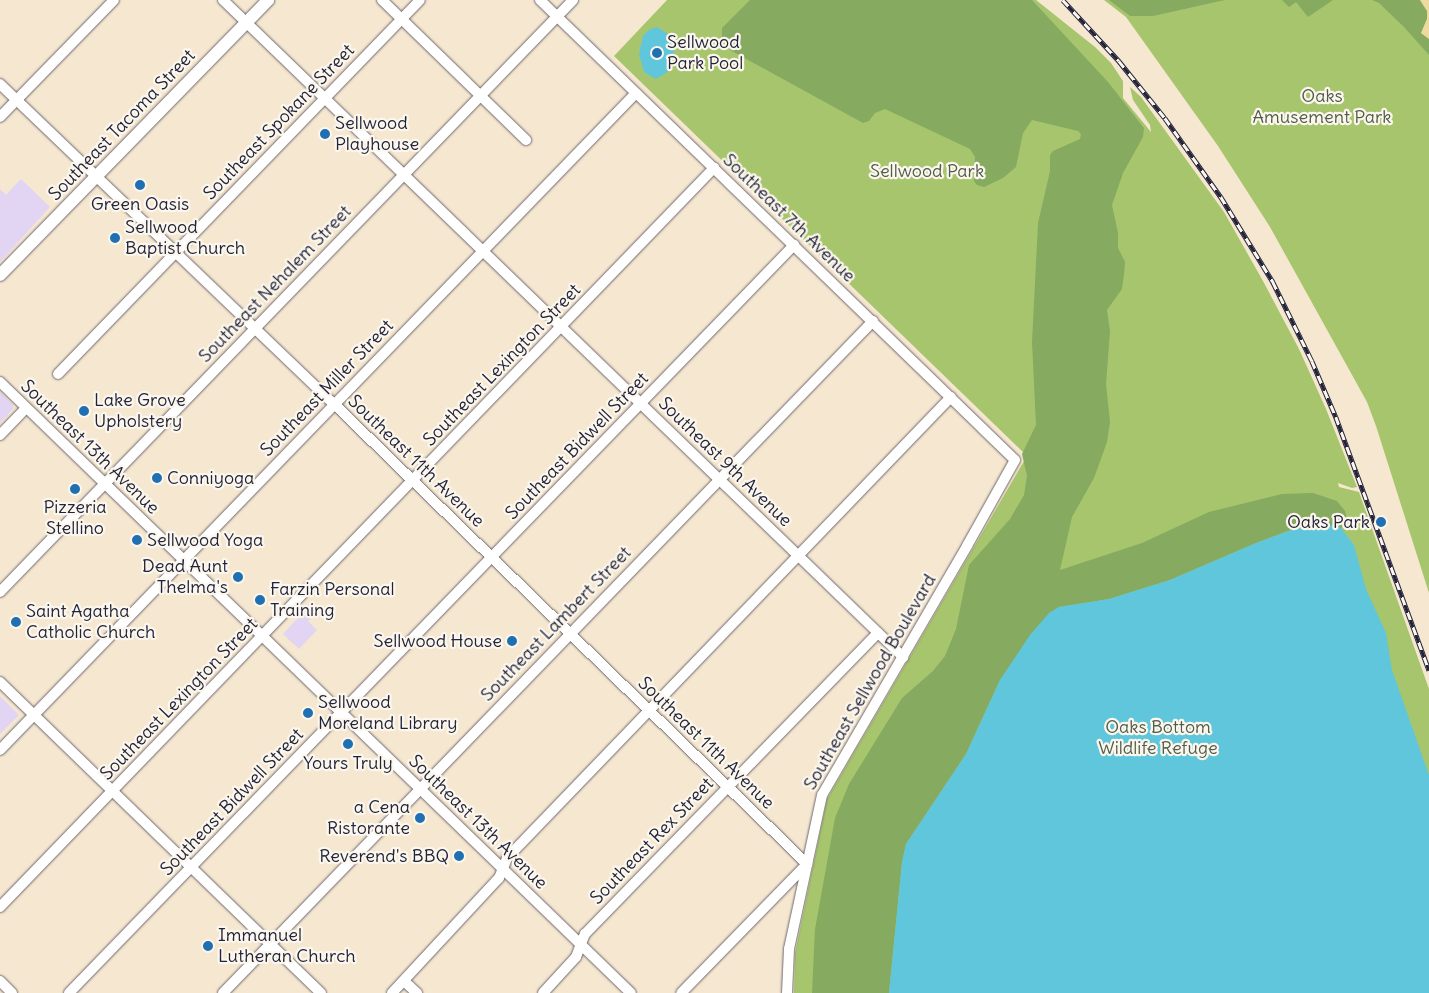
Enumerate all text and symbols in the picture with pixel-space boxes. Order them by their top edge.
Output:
place label: Sellwood Park Pool [667,32,743,74]
street label: Southeast Spokane Street [199,40,359,204]
street label: Southeast Tacoma Street [44,45,200,205]
marker: Sellwood Park Pool [651,47,663,59]
park label: Oaks Amusement Park [1253,86,1391,128]
place label: Sellwood Playhouse [335,113,419,156]
marker: Sellwood Playhouse [319,128,331,140]
street label: Southeast 7th Avenue [718,149,860,287]
park label: Sellwood Park [870,160,984,182]
marker: Green Oasis [134,179,146,191]
place label: Green Oasis [91,193,189,215]
street label: Southeast Nehalem Street [194,201,356,367]
place label: Sellwood Baptist Church [125,217,245,260]
marker: Sellwood Baptist Church [109,232,121,244]
street label: Southeast Lexington Street [419,280,585,450]
street label: Southeast Miller Street [256,315,398,461]
street label: Southeast Bidwell Street [501,368,653,524]
street label: Southeast 13th Avenue [16,375,164,519]
place label: Lake Grove Upholstery [94,390,186,432]
street label: Southeast 11th Avenue [343,390,489,532]
street label: Southeast 9th Avenue [654,393,796,531]
marker: Lake Grove Upholstery [78,405,90,417]
place label: Conniyoga [167,467,254,489]
marker: Conniyoga [151,472,163,484]
marker: Pizzeria Stellino [69,483,81,495]
place label: Pizzeria Stellino [43,497,107,540]
place label: Oaks Park [1287,511,1370,533]
marker: Oaks Park [1374,515,1388,529]
place label: Sellwood Yoga [147,529,263,551]
marker: Sellwood Yoga [131,534,143,546]
street label: Southeast Lambert Street [476,542,636,706]
place label: Dead Aunt Thelma's [142,556,228,598]
street label: Southeast Sellwood Boulevard [799,570,941,794]
marker: Dead Aunt Thelma's [232,571,244,583]
place label: Farzin Personal Training [270,579,395,622]
marker: Farzin Personal Training [254,594,266,606]
place label: Saint Agatha Catholic Church [26,601,155,644]
street label: Southeast Lexington Street [96,614,262,784]
marker: Saint Agatha Catholic Church [10,616,22,628]
place label: Sellwood House [374,630,502,652]
marker: Sellwood House [506,635,518,647]
street label: Southeast 11th Avenue [633,672,779,814]
place label: Sellwood Moreland Library [318,692,457,734]
marker: Sellwood Moreland Library [302,707,314,719]
park label: Oaks Bottom Wildlife Refuge [1098,717,1218,760]
street label: Southeast Bidwell Street [156,724,308,880]
marker: Yours Truly [342,738,354,750]
street label: Southeast 13th Avenue [404,750,552,894]
place label: Yours Truly [303,752,393,774]
street label: Southeast Rex Street [586,773,718,909]
place label: a Cena Ristorante [327,797,410,840]
marker: a Cena Ristorante [414,812,426,824]
place label: Reverend's BBQ [319,845,449,867]
marker: Reverend's BBQ [453,850,465,862]
place label: Immanuel Lutheran Church [218,925,356,968]
marker: Immanuel Lutheran Church [202,940,214,952]

